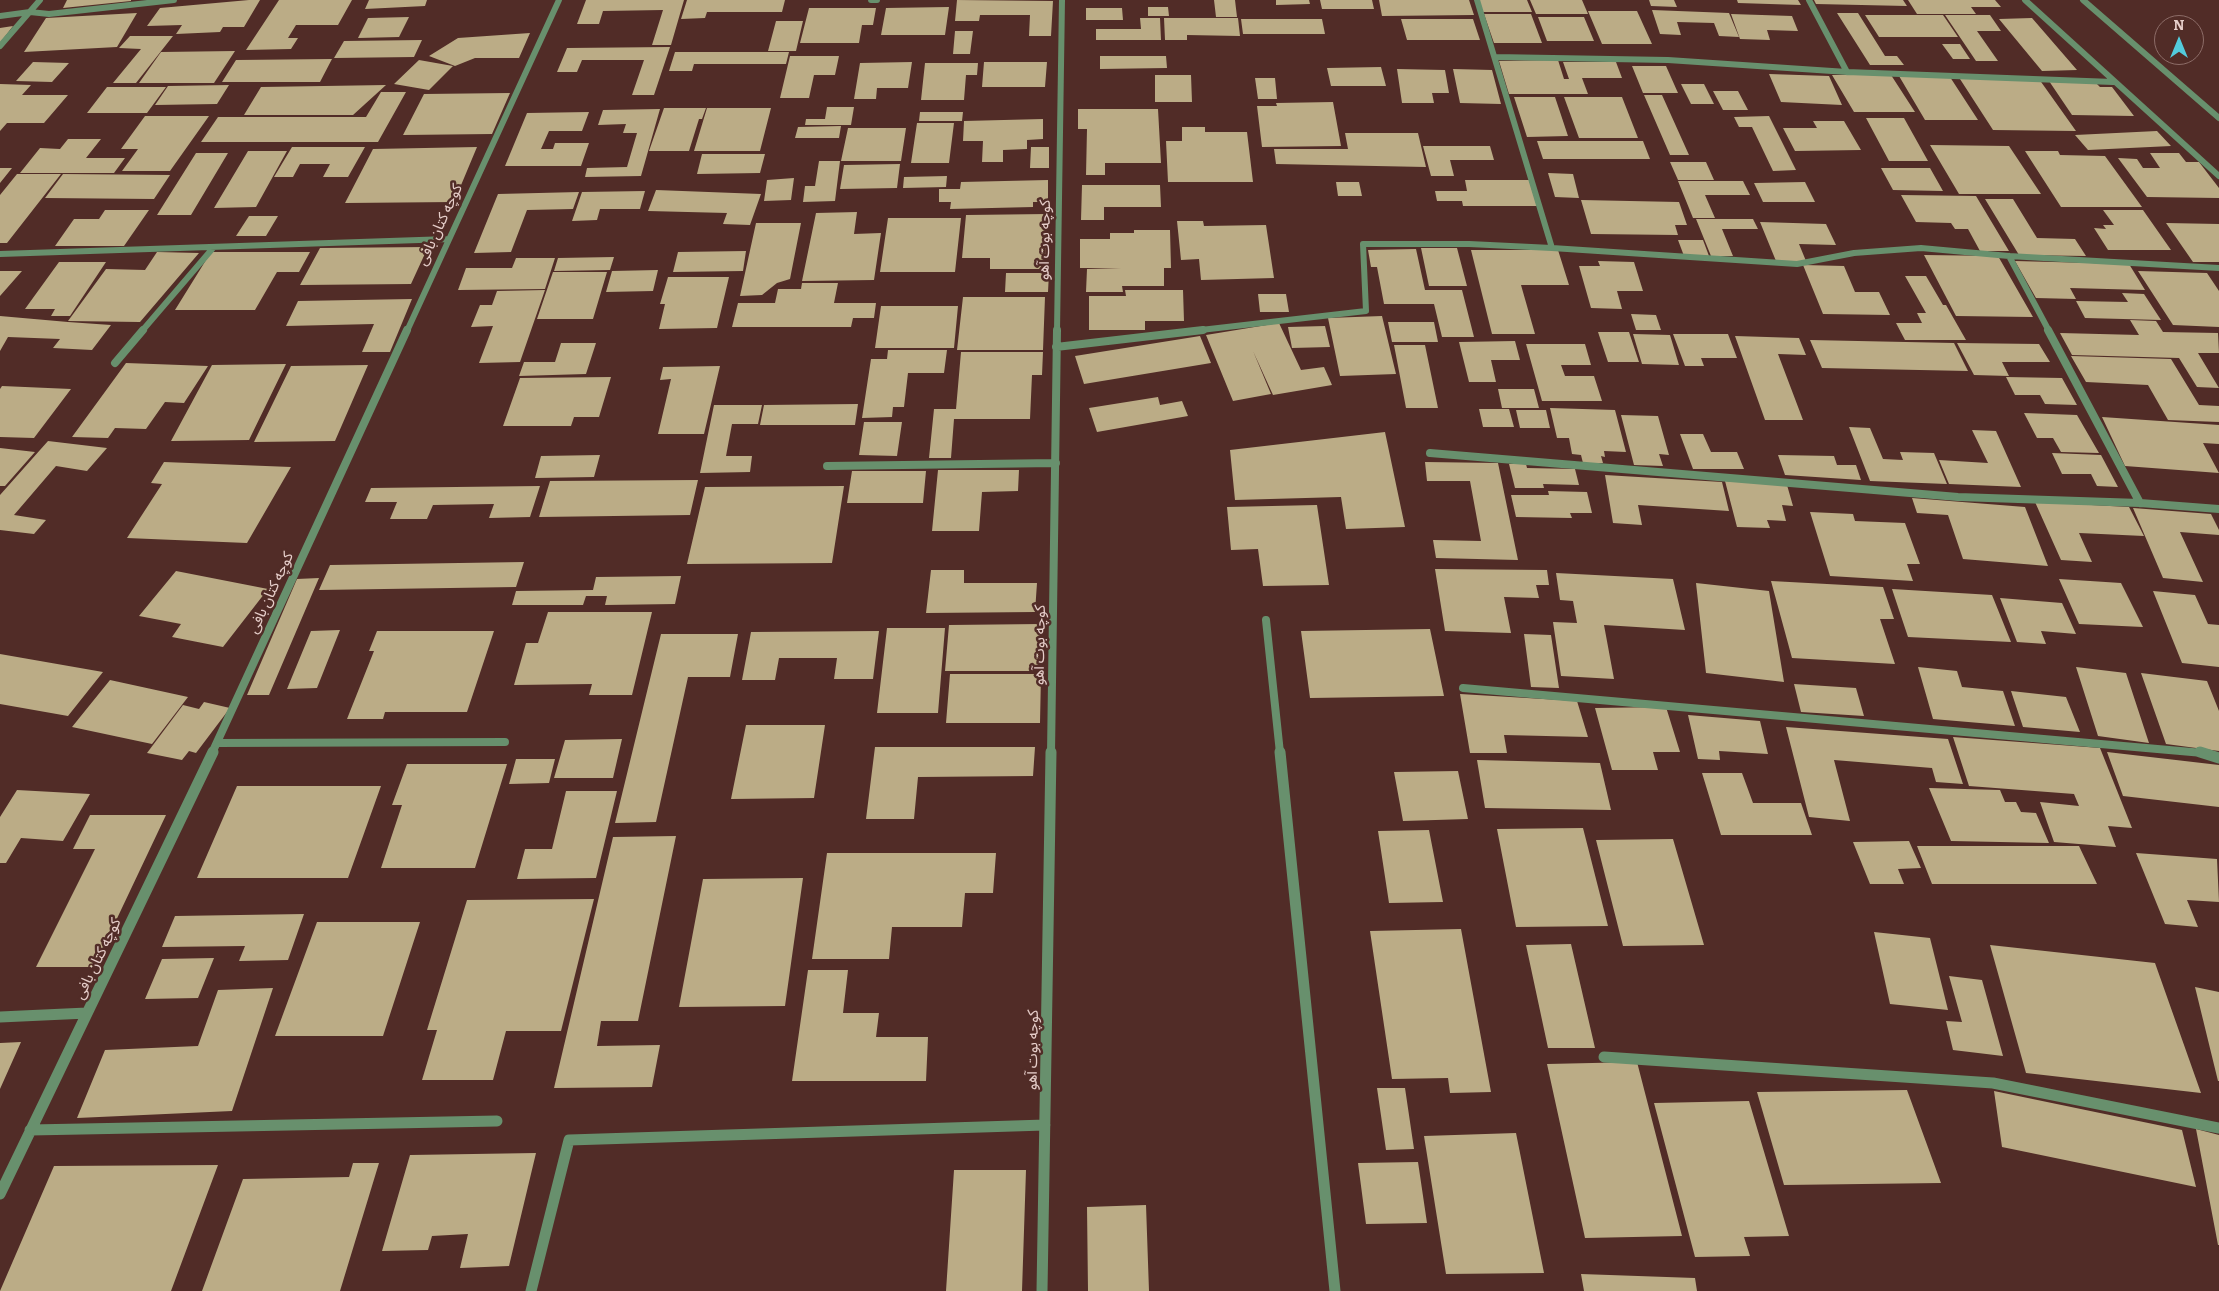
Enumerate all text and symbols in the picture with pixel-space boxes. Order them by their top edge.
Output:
north arrow [2154,15,2204,65]
text: N [2174,17,2184,34]
street label: کوچه کتان بافی [413,181,467,269]
street label: کوچه بوت آهو [1035,200,1055,280]
street label: کوچه کتان بافی [244,549,298,637]
street label: کوچه بوت آهو [1030,605,1050,685]
street label: کوچه کتان بافی [71,916,125,1002]
street label: کوچه بوت آهو [1023,1010,1043,1090]

